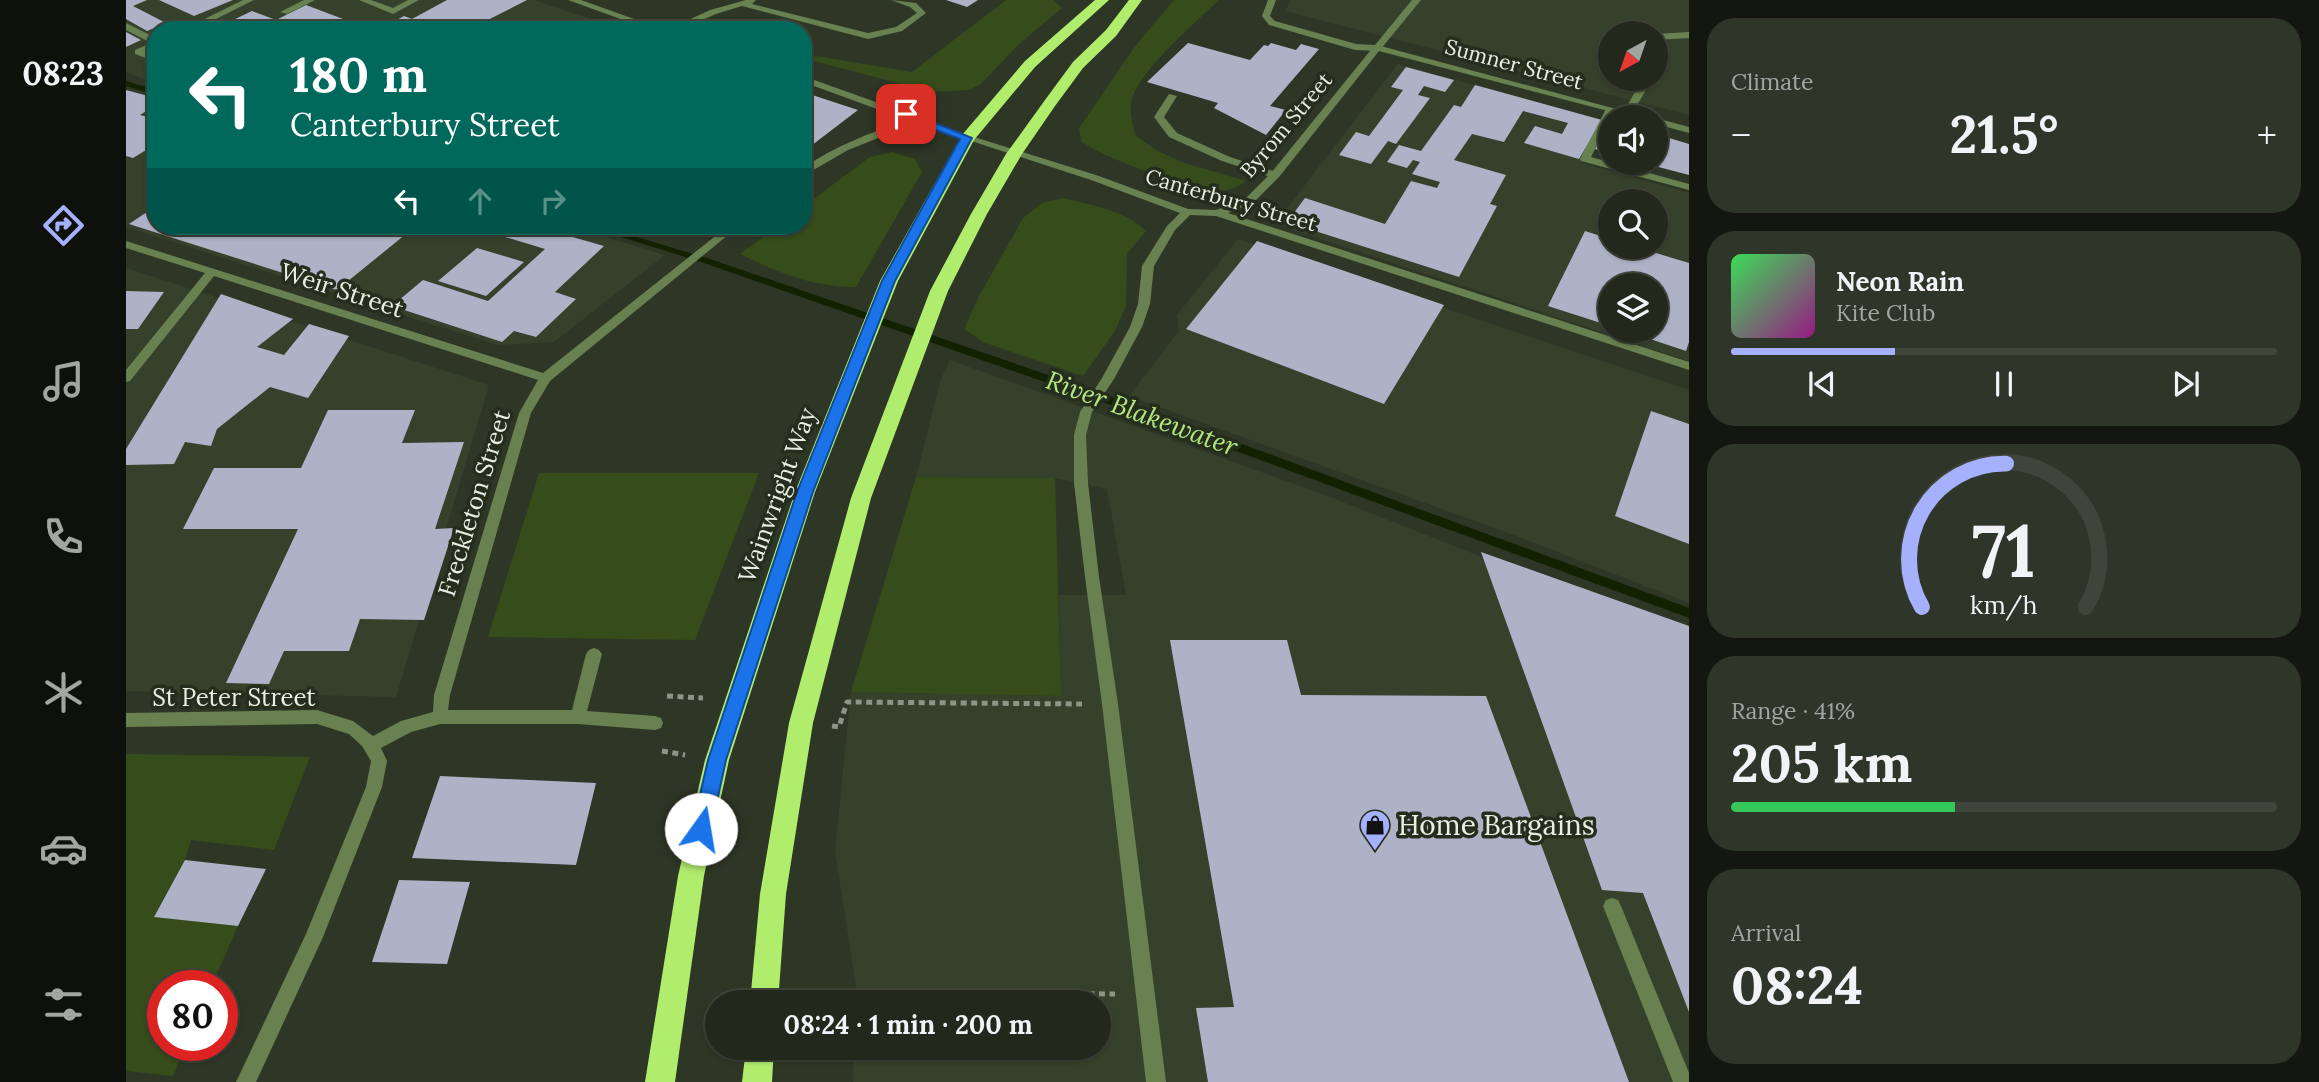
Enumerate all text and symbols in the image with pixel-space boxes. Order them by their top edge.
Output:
north arrow [1598,21,1668,91]
map controls [1598,21,1668,343]
street label: Sumner Street [1442,33,1587,96]
text: 180 m [290,43,427,105]
icon: left [175,49,266,140]
text: 08:23 [22,53,104,94]
street label: Byrom Street [1234,66,1338,183]
text: Climate [1731,67,1813,96]
pin [876,84,936,144]
icon: arrive [887,95,925,133]
text: 21.5° [1950,101,2058,167]
text: Canterbury Street [290,104,560,145]
button: sound [1598,105,1668,175]
text: − [1731,111,1751,159]
text: + [2257,111,2277,159]
street label: Canterbury Street [1142,163,1321,238]
icon: left [388,182,426,220]
icon: ahead [461,182,499,220]
icon: right [534,182,572,220]
button: search [1598,189,1668,259]
icon: directions [39,201,88,250]
street label: Weir Street [277,256,408,325]
text: Neon Rain [1836,265,1964,298]
button: layers [1598,273,1668,343]
text: Kite Club [1836,298,1935,327]
icon: music [39,357,88,406]
water label: River Blakewater [1042,363,1243,463]
icon: previous [1803,365,1841,403]
icon: pause [1985,365,2023,403]
icon: next [2167,365,2205,403]
street label: Wainwright Way [731,403,823,587]
street label: Freckleton Street [431,405,517,600]
text: 71 [1972,504,2036,597]
icon: phone [39,512,88,561]
text: km/h [1970,589,2038,621]
icon: climate [39,668,88,717]
street label: St Peter Street [152,682,316,713]
text: Range · 41% [1731,696,1855,725]
text: 205 km [1731,730,1912,796]
position arrow [664,792,738,866]
place label: Home Bargains [1398,807,1595,843]
shop icon: Home Bargains [1358,808,1392,852]
icon: car [39,824,88,873]
text: Arrival [1731,918,1801,947]
text: 08:24 [1731,952,1863,1018]
speed limit sign: 80 [147,970,238,1061]
icon: filters [39,980,88,1029]
text: 08:24 · 1 min · 200 m [783,1008,1033,1041]

